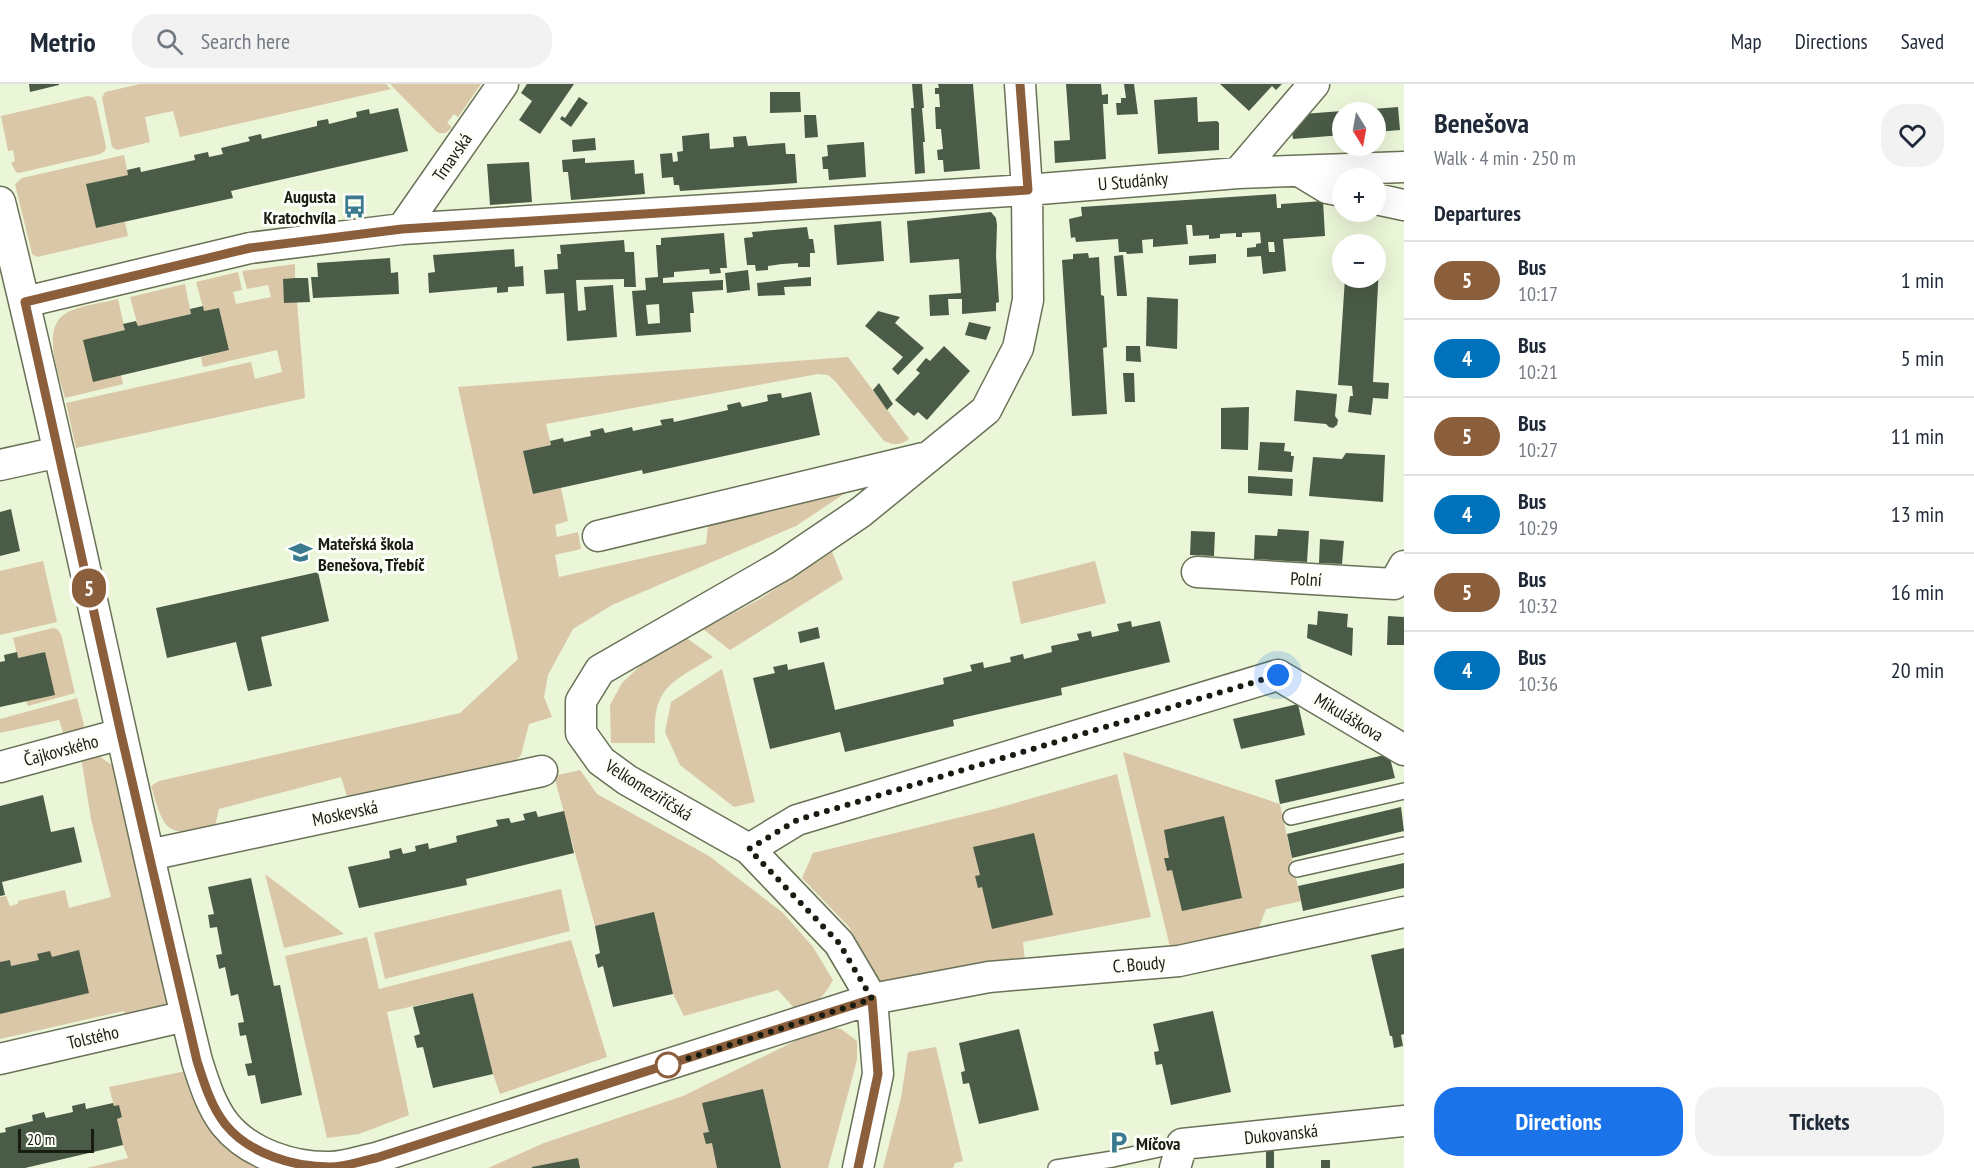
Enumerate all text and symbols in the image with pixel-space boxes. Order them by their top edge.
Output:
search box [132,14,552,68]
text: Metrio [30,23,96,60]
icon: search [153,25,186,58]
text: Search here [201,27,290,55]
text: Map [1731,28,1762,55]
text: Directions [1795,28,1868,55]
text: Saved [1901,28,1944,55]
north arrow [1332,102,1386,156]
map controls [1332,102,1386,288]
text: Benešova [1434,104,1529,141]
button: heart [1881,104,1944,167]
street label: Trnavská [427,128,477,186]
text: Walk · 4 min · 250 m [1434,145,1576,171]
street label: U Studánky [1097,166,1169,196]
button: + [1332,168,1386,222]
place label: Augusta Kratochvíla [264,185,336,229]
bus stop icon: Augusta Kratochvíla [341,193,367,219]
text: Departures [1434,199,1521,227]
button: − [1332,234,1386,288]
text: Bus [1518,253,1546,281]
text: 1 min [1901,266,1944,294]
text: 5 [1462,267,1472,294]
text: 10:17 [1518,281,1558,307]
text: Bus [1518,331,1546,359]
text: 5 min [1901,344,1944,372]
text: 4 [1462,345,1472,372]
text: 10:21 [1518,359,1558,385]
text: Bus [1518,409,1546,437]
text: 11 min [1891,422,1944,450]
text: 5 [1462,423,1472,450]
text: 10:27 [1518,437,1558,463]
text: Bus [1518,487,1546,515]
text: 13 min [1891,500,1944,528]
text: 4 [1462,501,1472,528]
text: 10:29 [1518,515,1558,541]
place label: Mateřská škola Benešova, Třebíč [318,532,425,576]
school or university icon: Mateřská škola Benešova, Třebíč [287,540,313,566]
text: Bus [1518,565,1546,593]
street label: Polní [1290,567,1322,591]
line badge: 5 [70,568,109,608]
text: 5 [84,575,94,602]
text: 16 min [1891,578,1944,606]
text: 5 [1462,579,1472,606]
text: 10:32 [1518,593,1558,619]
text: Bus [1518,643,1546,671]
text: 20 min [1891,656,1944,684]
text: 4 [1462,657,1472,684]
your location [1263,660,1293,690]
text: 10:36 [1518,671,1558,697]
street label: Mikuláškova [1310,688,1388,746]
street label: Čajkovského [21,729,101,771]
street label: Velkomeziříčská [600,754,697,826]
street label: Moskevská [310,795,380,831]
street label: C. Boudy [1112,950,1166,978]
street label: Tolstého [65,1020,121,1054]
unlabelled marker [655,1052,681,1078]
button: Directions [1434,1087,1683,1156]
button: Tickets [1695,1087,1944,1156]
street label: Dukovanská [1243,1119,1319,1149]
scale bar [18,1126,94,1154]
text: 20 m [27,1129,55,1149]
parking icon: Míčova [1105,1130,1131,1156]
place label: Míčova [1136,1132,1181,1155]

